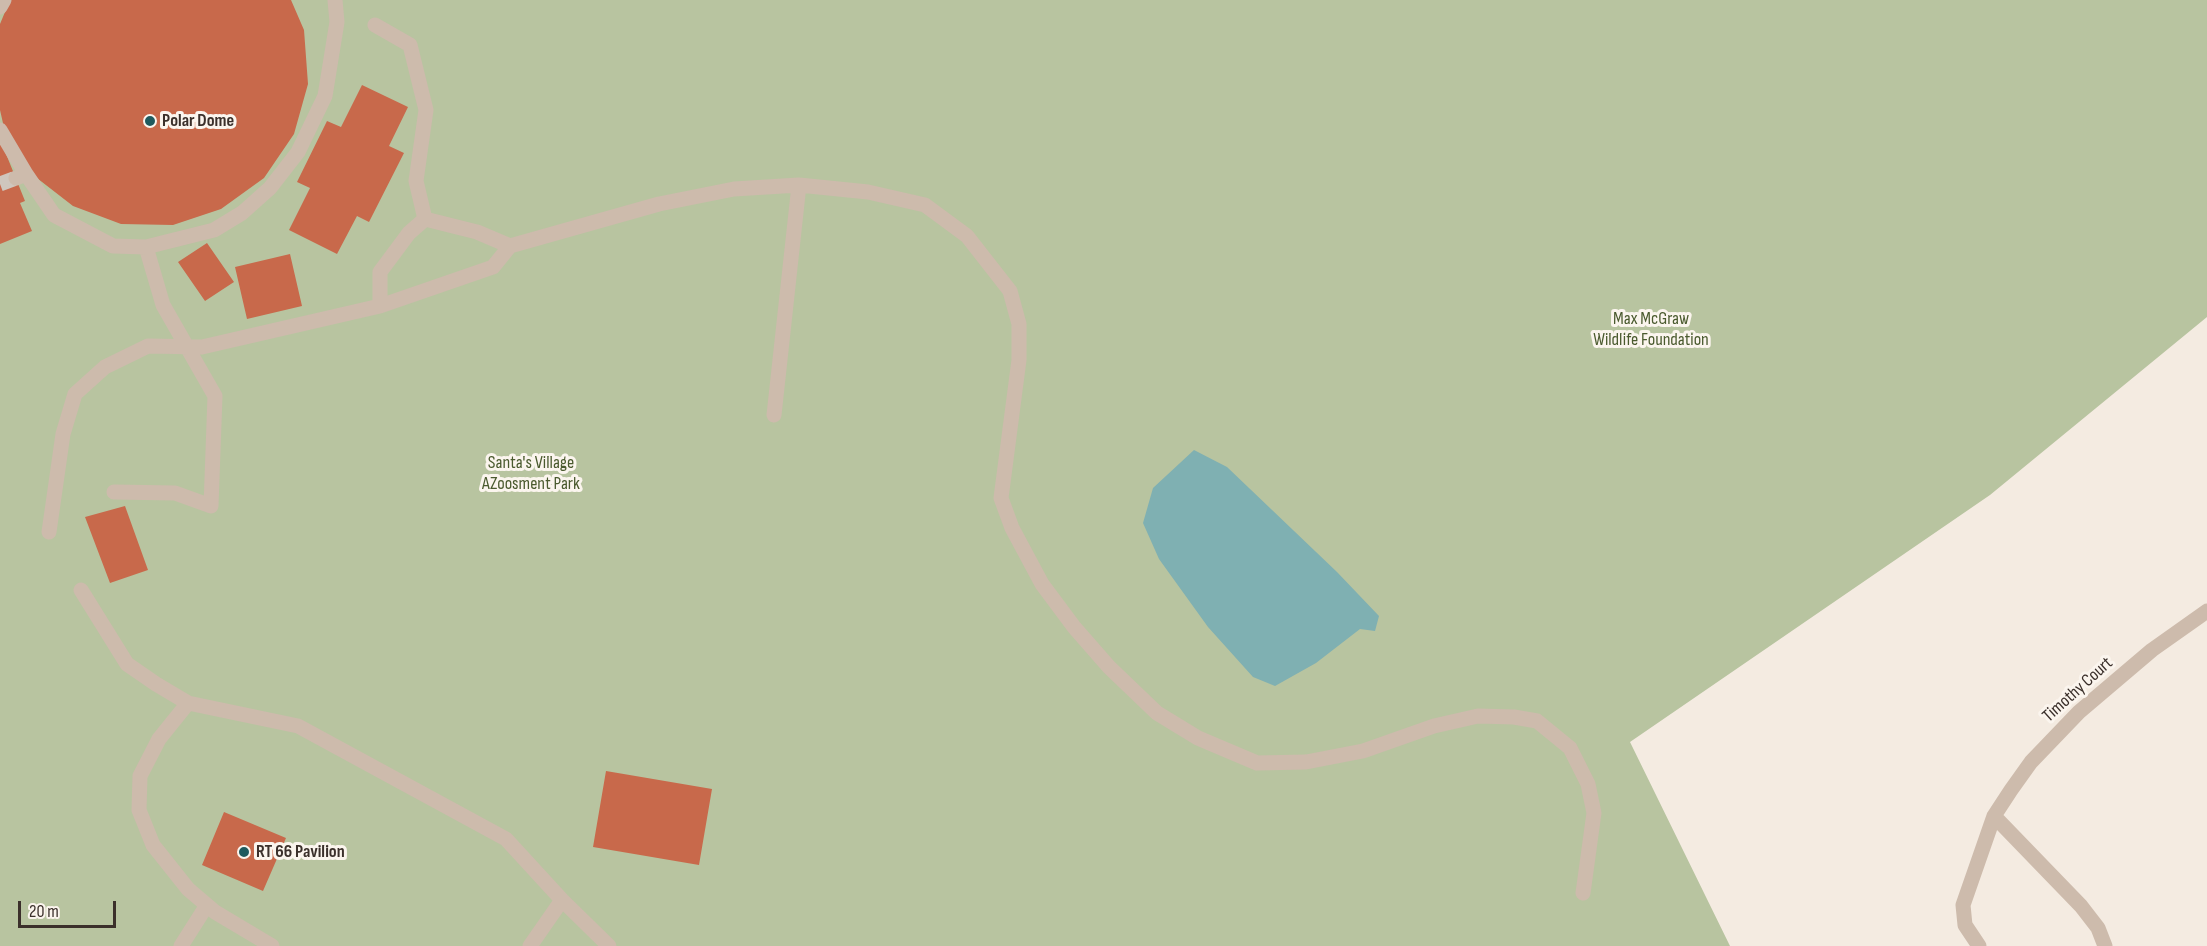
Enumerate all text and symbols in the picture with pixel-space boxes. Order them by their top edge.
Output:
place label: Polar Dome [162,110,234,132]
marker: Polar Dome [143,114,157,128]
park label: Max McGraw Wildlife Foundation [1593,308,1709,350]
park label: Santa's Village AZoosment Park [482,452,580,494]
street label: Timothy Court [2038,653,2118,727]
place label: RT 66 Pavilion [256,841,345,863]
marker: RT 66 Pavilion [237,845,251,859]
scale bar [21,889,118,927]
text: 20 m [29,901,59,922]

